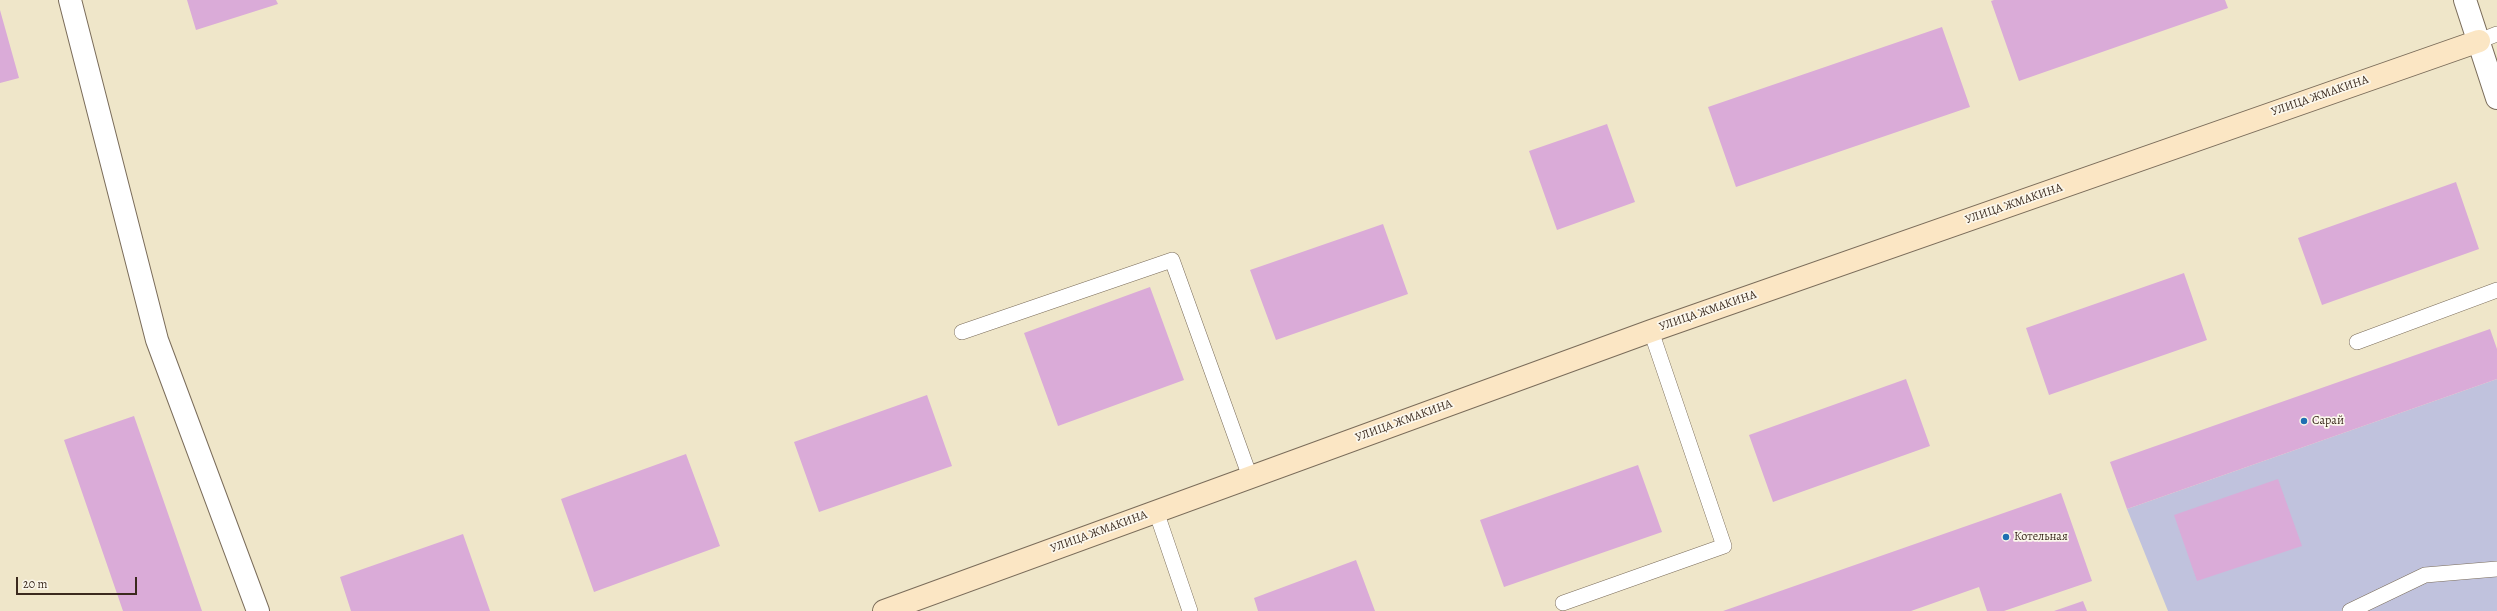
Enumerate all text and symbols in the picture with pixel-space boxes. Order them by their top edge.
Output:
street label: УЛИЦА ЖМАКИНА [2269,73,2371,119]
street label: УЛИЦА ЖМАКИНА [1963,181,2065,227]
street label: УЛИЦА ЖМАКИНА [1657,288,1759,334]
street label: УЛИЦА ЖМАКИНА [1354,397,1454,445]
place label: Сарай [2312,414,2344,428]
marker: Сарай [2299,416,2309,426]
street label: УЛИЦА ЖМАКИНА [1049,508,1149,556]
place label: Котельная [2014,530,2068,544]
marker: Котельная [2001,532,2011,542]
scale bar [18,569,139,595]
text: 20 m [23,576,47,592]

